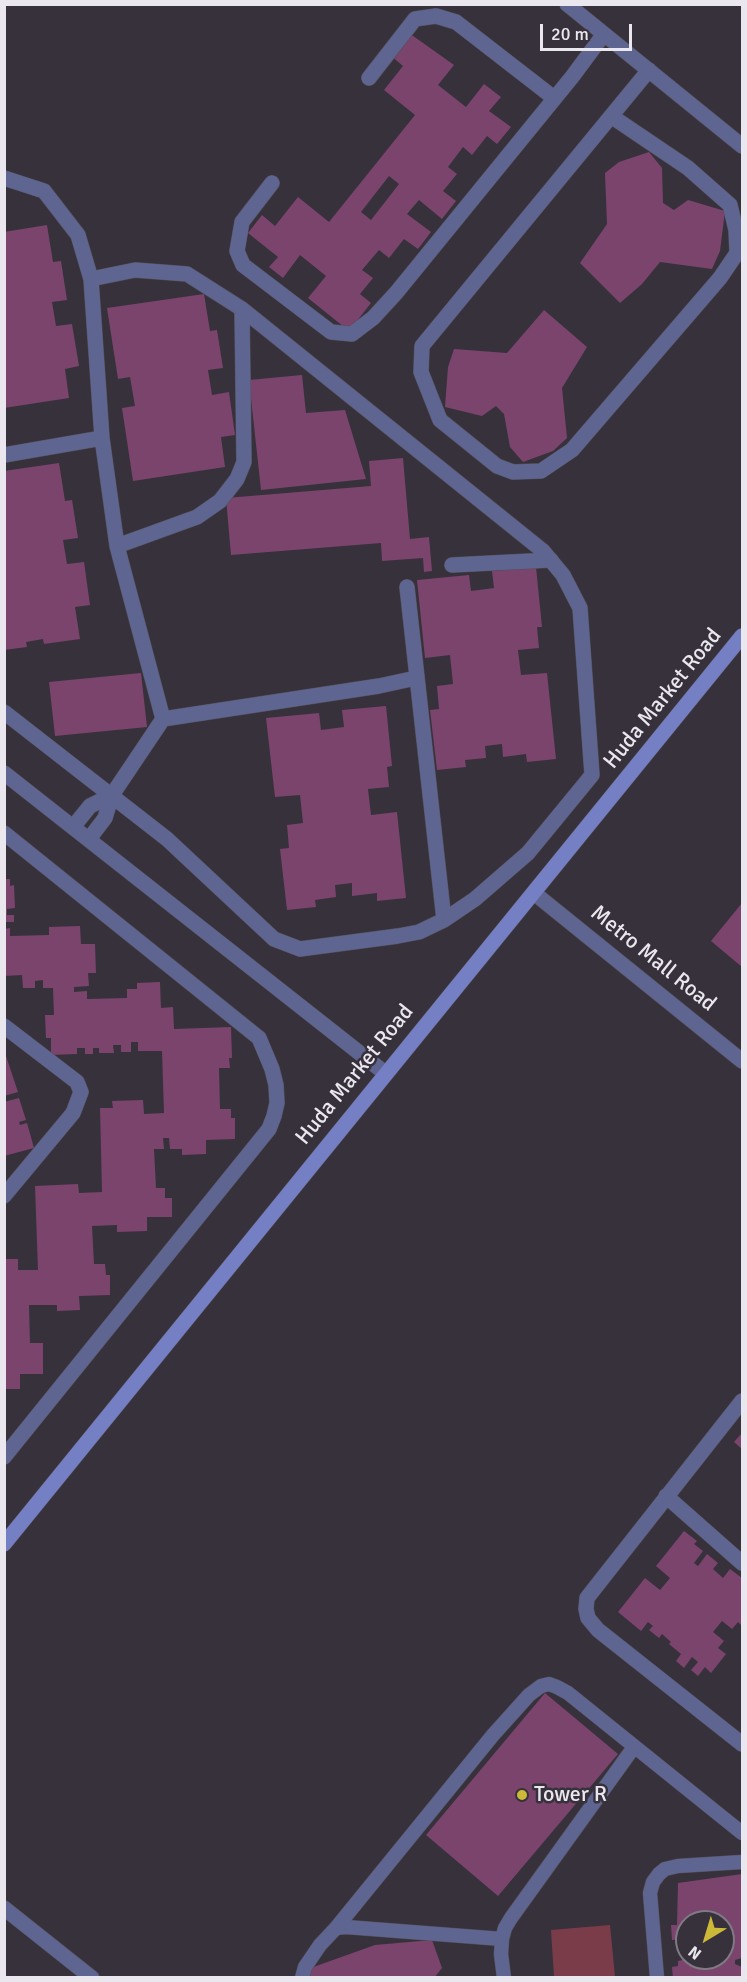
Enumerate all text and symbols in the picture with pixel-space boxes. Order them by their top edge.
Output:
scale bar [543,12,634,50]
text: 20 m [551,23,589,45]
street label: Huda Market Road [598,624,728,774]
street label: Metro Mall Road [585,900,721,1018]
street label: Huda Market Road [290,1000,420,1150]
place label: Tower R [534,1782,607,1808]
marker: Tower R [515,1788,529,1802]
north arrow [675,1910,735,1970]
text: N [685,1941,706,1964]

